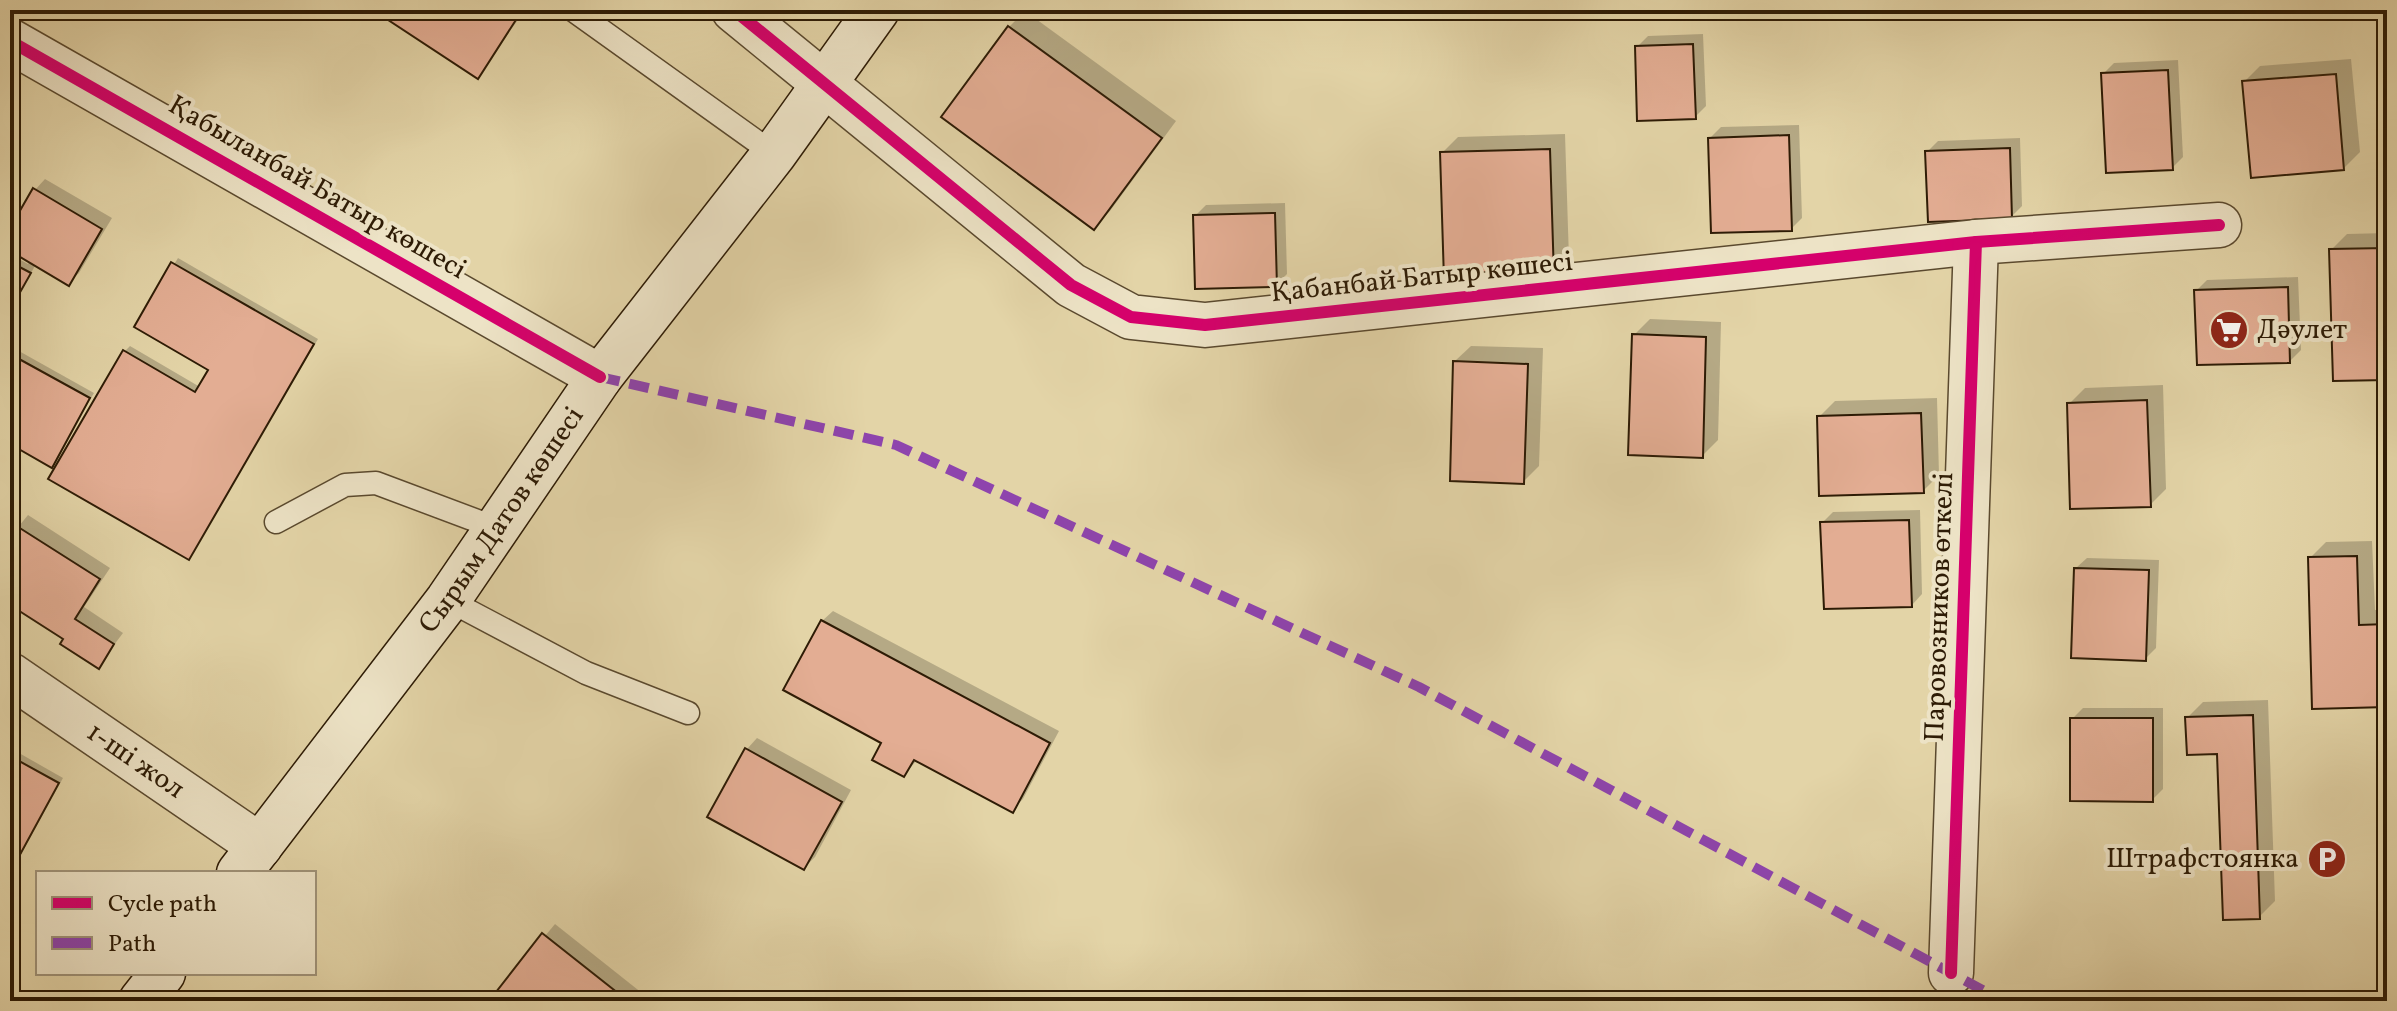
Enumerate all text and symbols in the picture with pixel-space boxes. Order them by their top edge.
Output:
street label: Қабыланбай Батыр көшесі [161,86,473,290]
street label: Қабанбай Батыр көшесі [1269,243,1575,313]
supermarket icon: Дәулет [2208,309,2250,351]
place label: Дәулет [2257,311,2347,350]
street label: Сырым Датов көшесі [410,399,594,642]
street label: Паровозников өткелі [1916,472,1964,742]
street label: 1-ші жол [79,713,192,808]
parking icon: Штрафстоянка [2306,838,2348,880]
place label: Штрафстоянка [2106,840,2299,879]
legend [36,871,316,975]
text: Cycle path [108,888,217,922]
text: Path [108,928,156,962]

